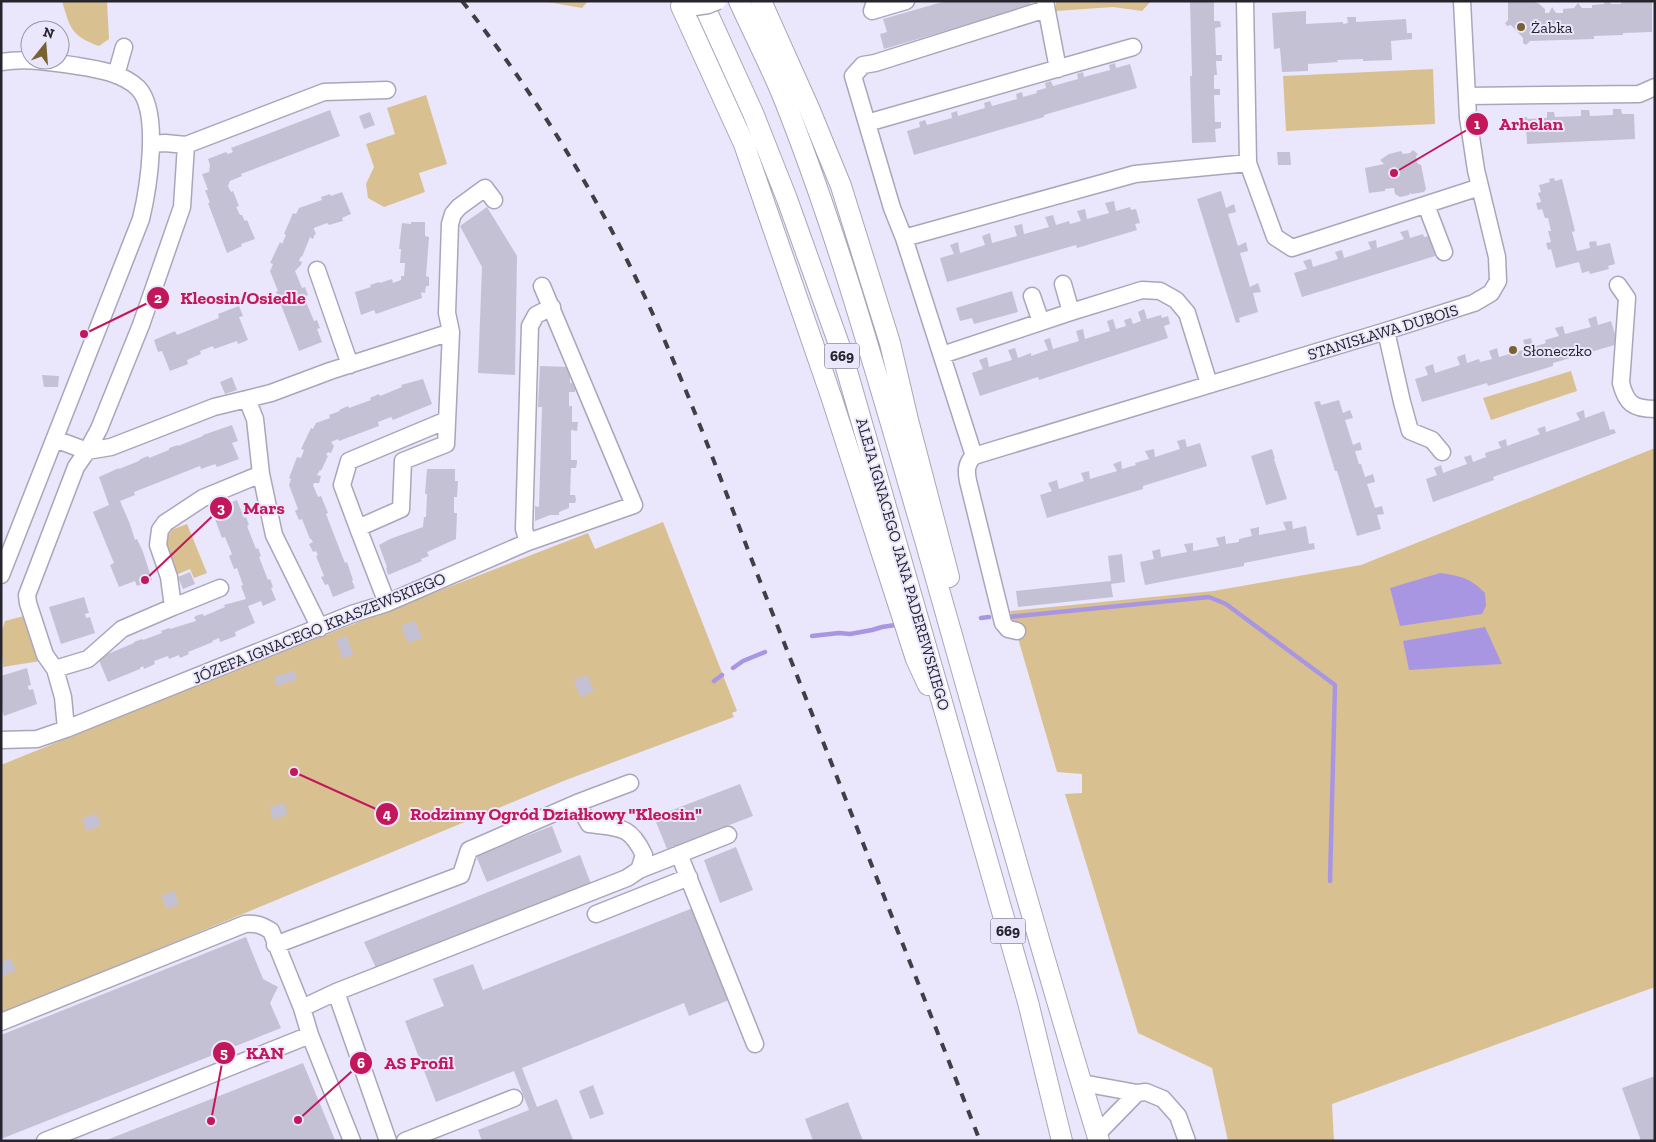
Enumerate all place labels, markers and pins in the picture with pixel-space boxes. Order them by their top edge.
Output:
place label: Żabka [1531,18,1573,37]
marker: Żabka [1515,21,1527,33]
callout: Arhelan [1464,107,1574,140]
callout: Kleosin/Osiedle [146,281,316,314]
place label: Słoneczko [1523,341,1592,360]
marker: Słoneczko [1507,344,1519,356]
callout: Mars [208,491,294,524]
callout: Rodzinny Ogród Działkowy "Kleosin" [374,798,712,831]
callout: KAN [211,1037,294,1070]
callout: AS Profil [349,1046,464,1079]

